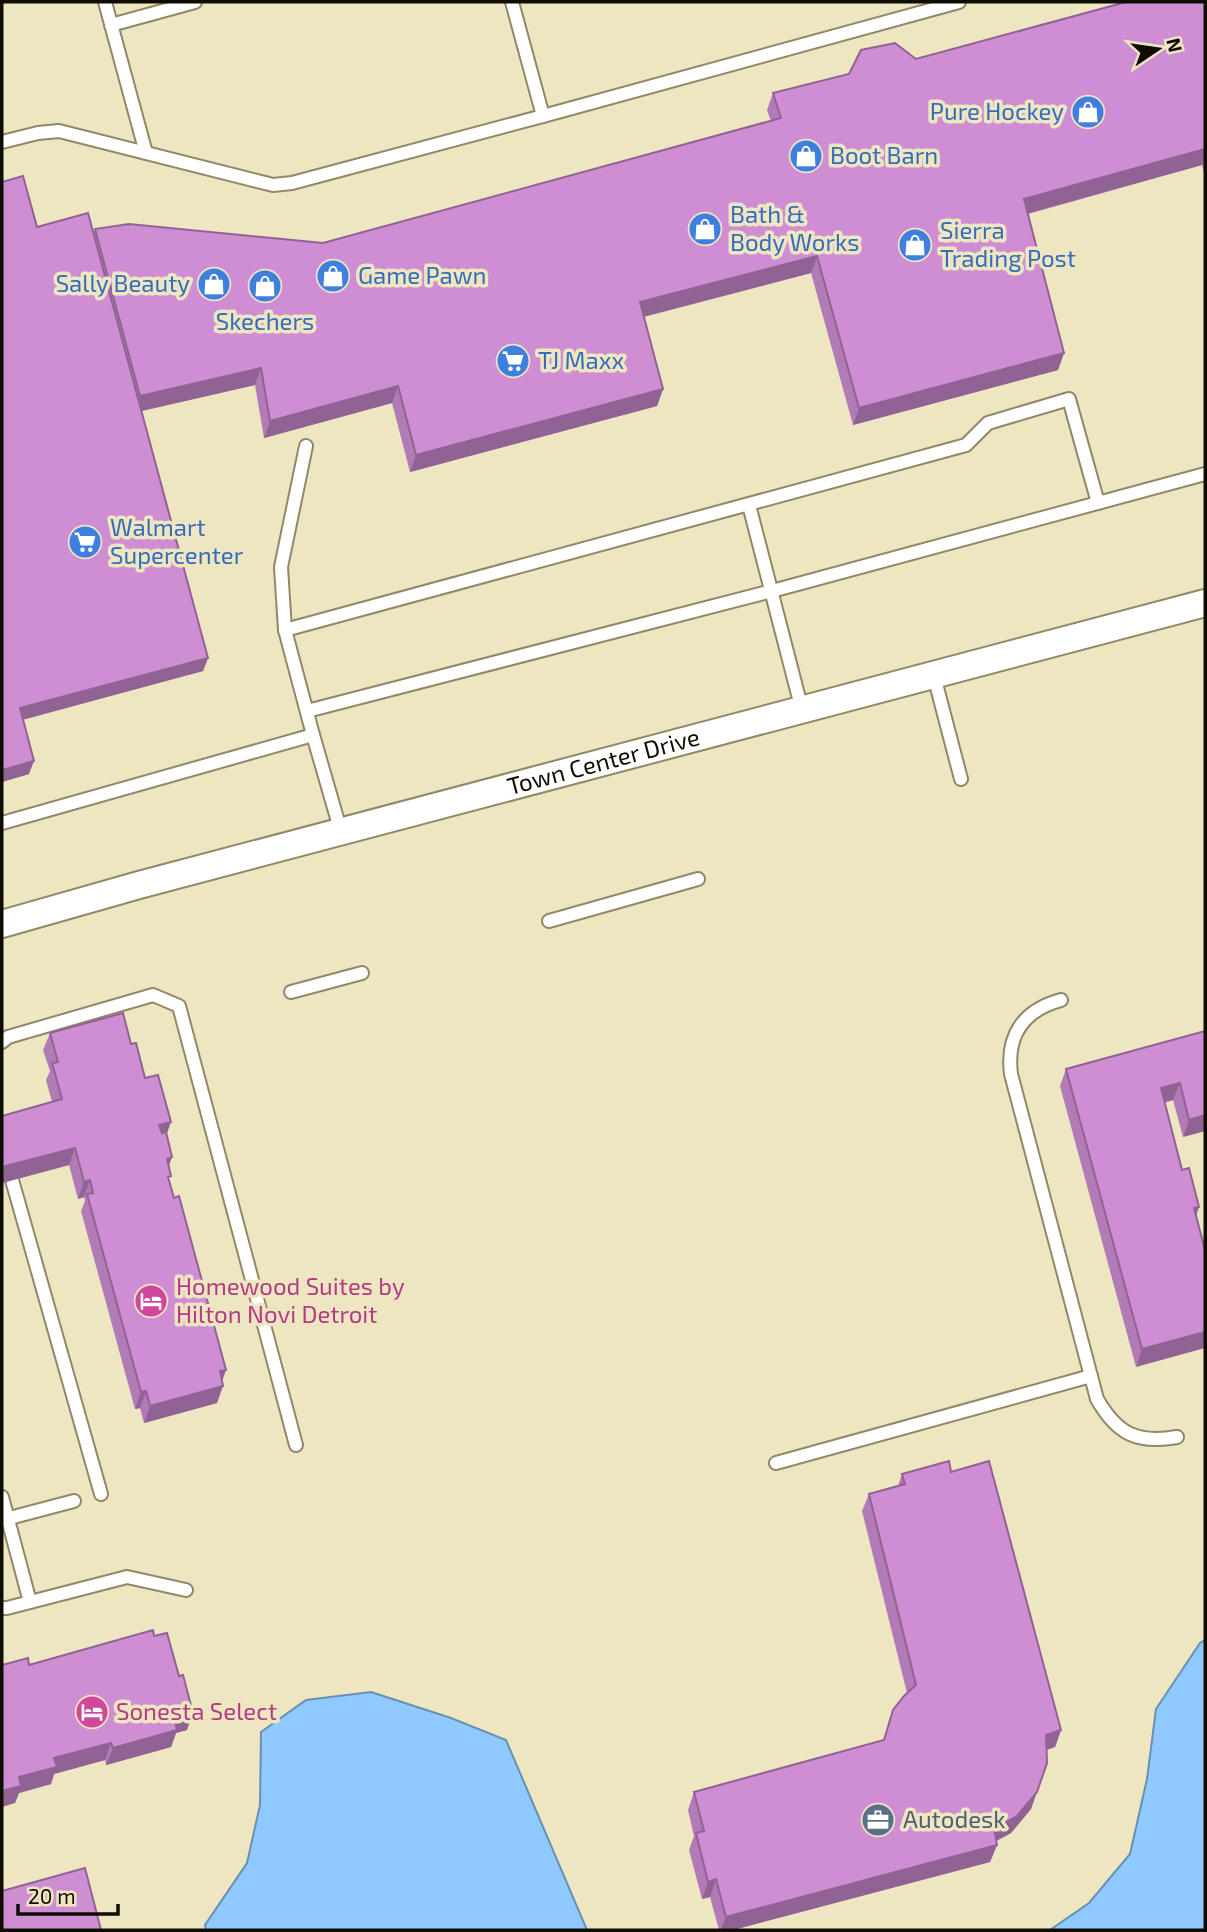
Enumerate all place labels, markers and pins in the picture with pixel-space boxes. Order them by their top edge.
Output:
shop icon: Pure Hockey [1069,93,1107,131]
place label: Pure Hockey [930,96,1064,125]
shop icon: Boot Barn [787,137,825,175]
place label: Boot Barn [830,140,938,169]
place label: Bath & Body Works [730,199,859,256]
shop icon: Bath & Body Works [686,210,724,248]
place label: Sierra Trading Post [940,215,1076,272]
shop icon: Sierra Trading Post [896,226,934,264]
shop icon: Game Pawn [314,257,352,295]
place label: Game Pawn [358,260,486,289]
shop icon: Sally Beauty [195,265,233,303]
shop icon: Skechers [246,267,284,305]
place label: Sally Beauty [56,268,190,297]
place label: Skechers [216,306,314,335]
supermarket icon: TJ Maxx [494,342,532,380]
place label: TJ Maxx [538,345,624,374]
place label: Walmart Supercenter [110,512,244,569]
supermarket icon: Walmart Supercenter [66,523,104,561]
place label: Homewood Suites by Hilton Novi Detroit [176,1271,405,1328]
hotel icon: Homewood Suites by Hilton Novi Detroit [132,1282,170,1320]
hotel icon: Sonesta Select [73,1693,111,1731]
place label: Sonesta Select [116,1696,277,1725]
office icon: Autodesk [859,1801,897,1839]
place label: Autodesk [903,1804,1005,1833]

